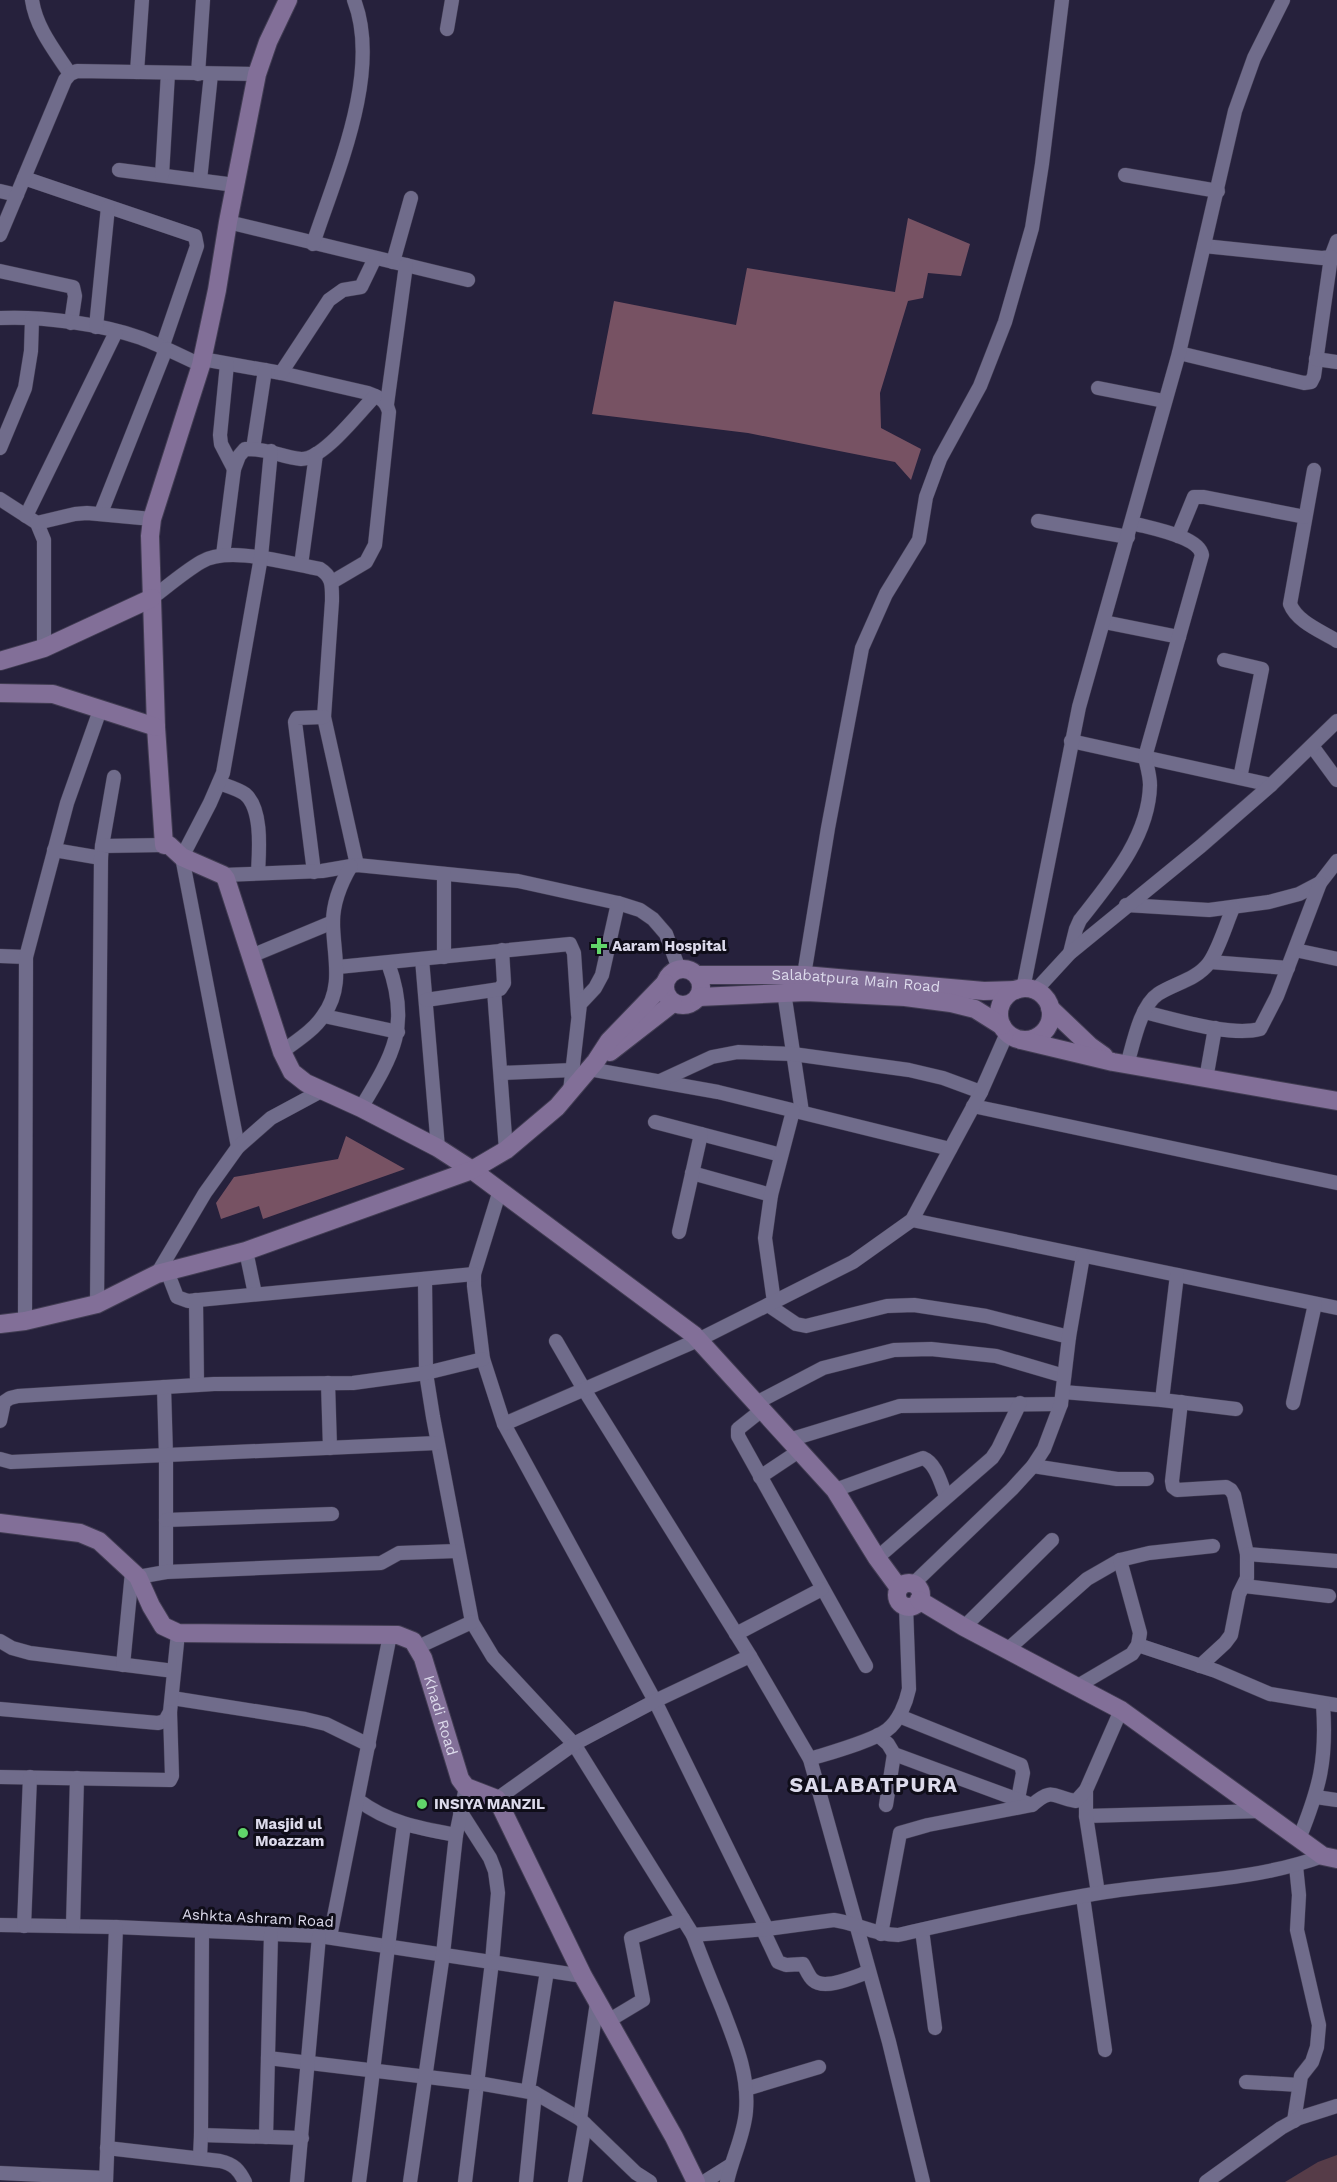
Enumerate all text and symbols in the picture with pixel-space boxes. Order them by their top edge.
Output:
marker: Aaram Hospital [590,937,608,955]
place label: Aaram Hospital [612,937,726,955]
street label: Salabatpura Main Road [771,966,941,996]
street label: Khadi Road [420,1673,461,1758]
district label: SALABATPURA [789,1772,959,1797]
place label: INSIYA MANZIL [434,1795,545,1813]
marker: INSIYA MANZIL [415,1797,429,1811]
place label: Masjid ul Moazzam [255,1815,324,1850]
marker: Masjid ul Moazzam [236,1826,250,1840]
street label: Ashkta Ashram Road [182,1905,334,1931]

